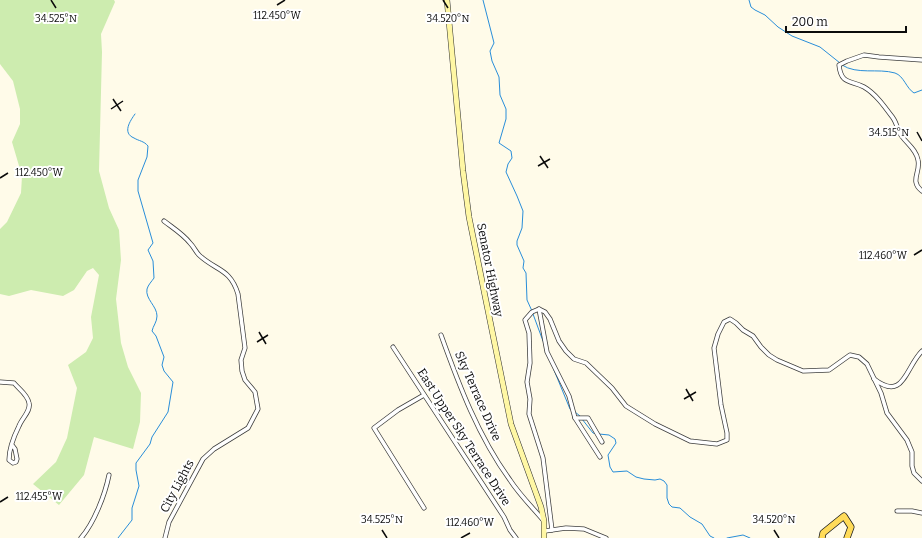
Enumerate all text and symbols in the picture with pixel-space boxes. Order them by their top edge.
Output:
scale bar [786,8,906,34]
text: 112.450°W [253,10,301,22]
text: 34.525°N [35,13,77,25]
text: 34.520°N [427,13,470,25]
text: 200 m [792,15,828,29]
text: 34.515°N [869,127,909,139]
text: 112.450°W [15,167,63,179]
street label: Senator Highway [474,222,506,319]
text: 112.460°W [859,250,908,262]
street label: Sky Terrace Drive [452,349,504,443]
street label: East Upper Sky Terrace Drive [414,366,514,508]
street label: City Lights [157,457,197,515]
text: 112.455°W [16,491,63,503]
text: 34.525°N [361,514,403,526]
text: 34.520°N [753,514,796,526]
text: 112.460°W [446,517,495,529]

